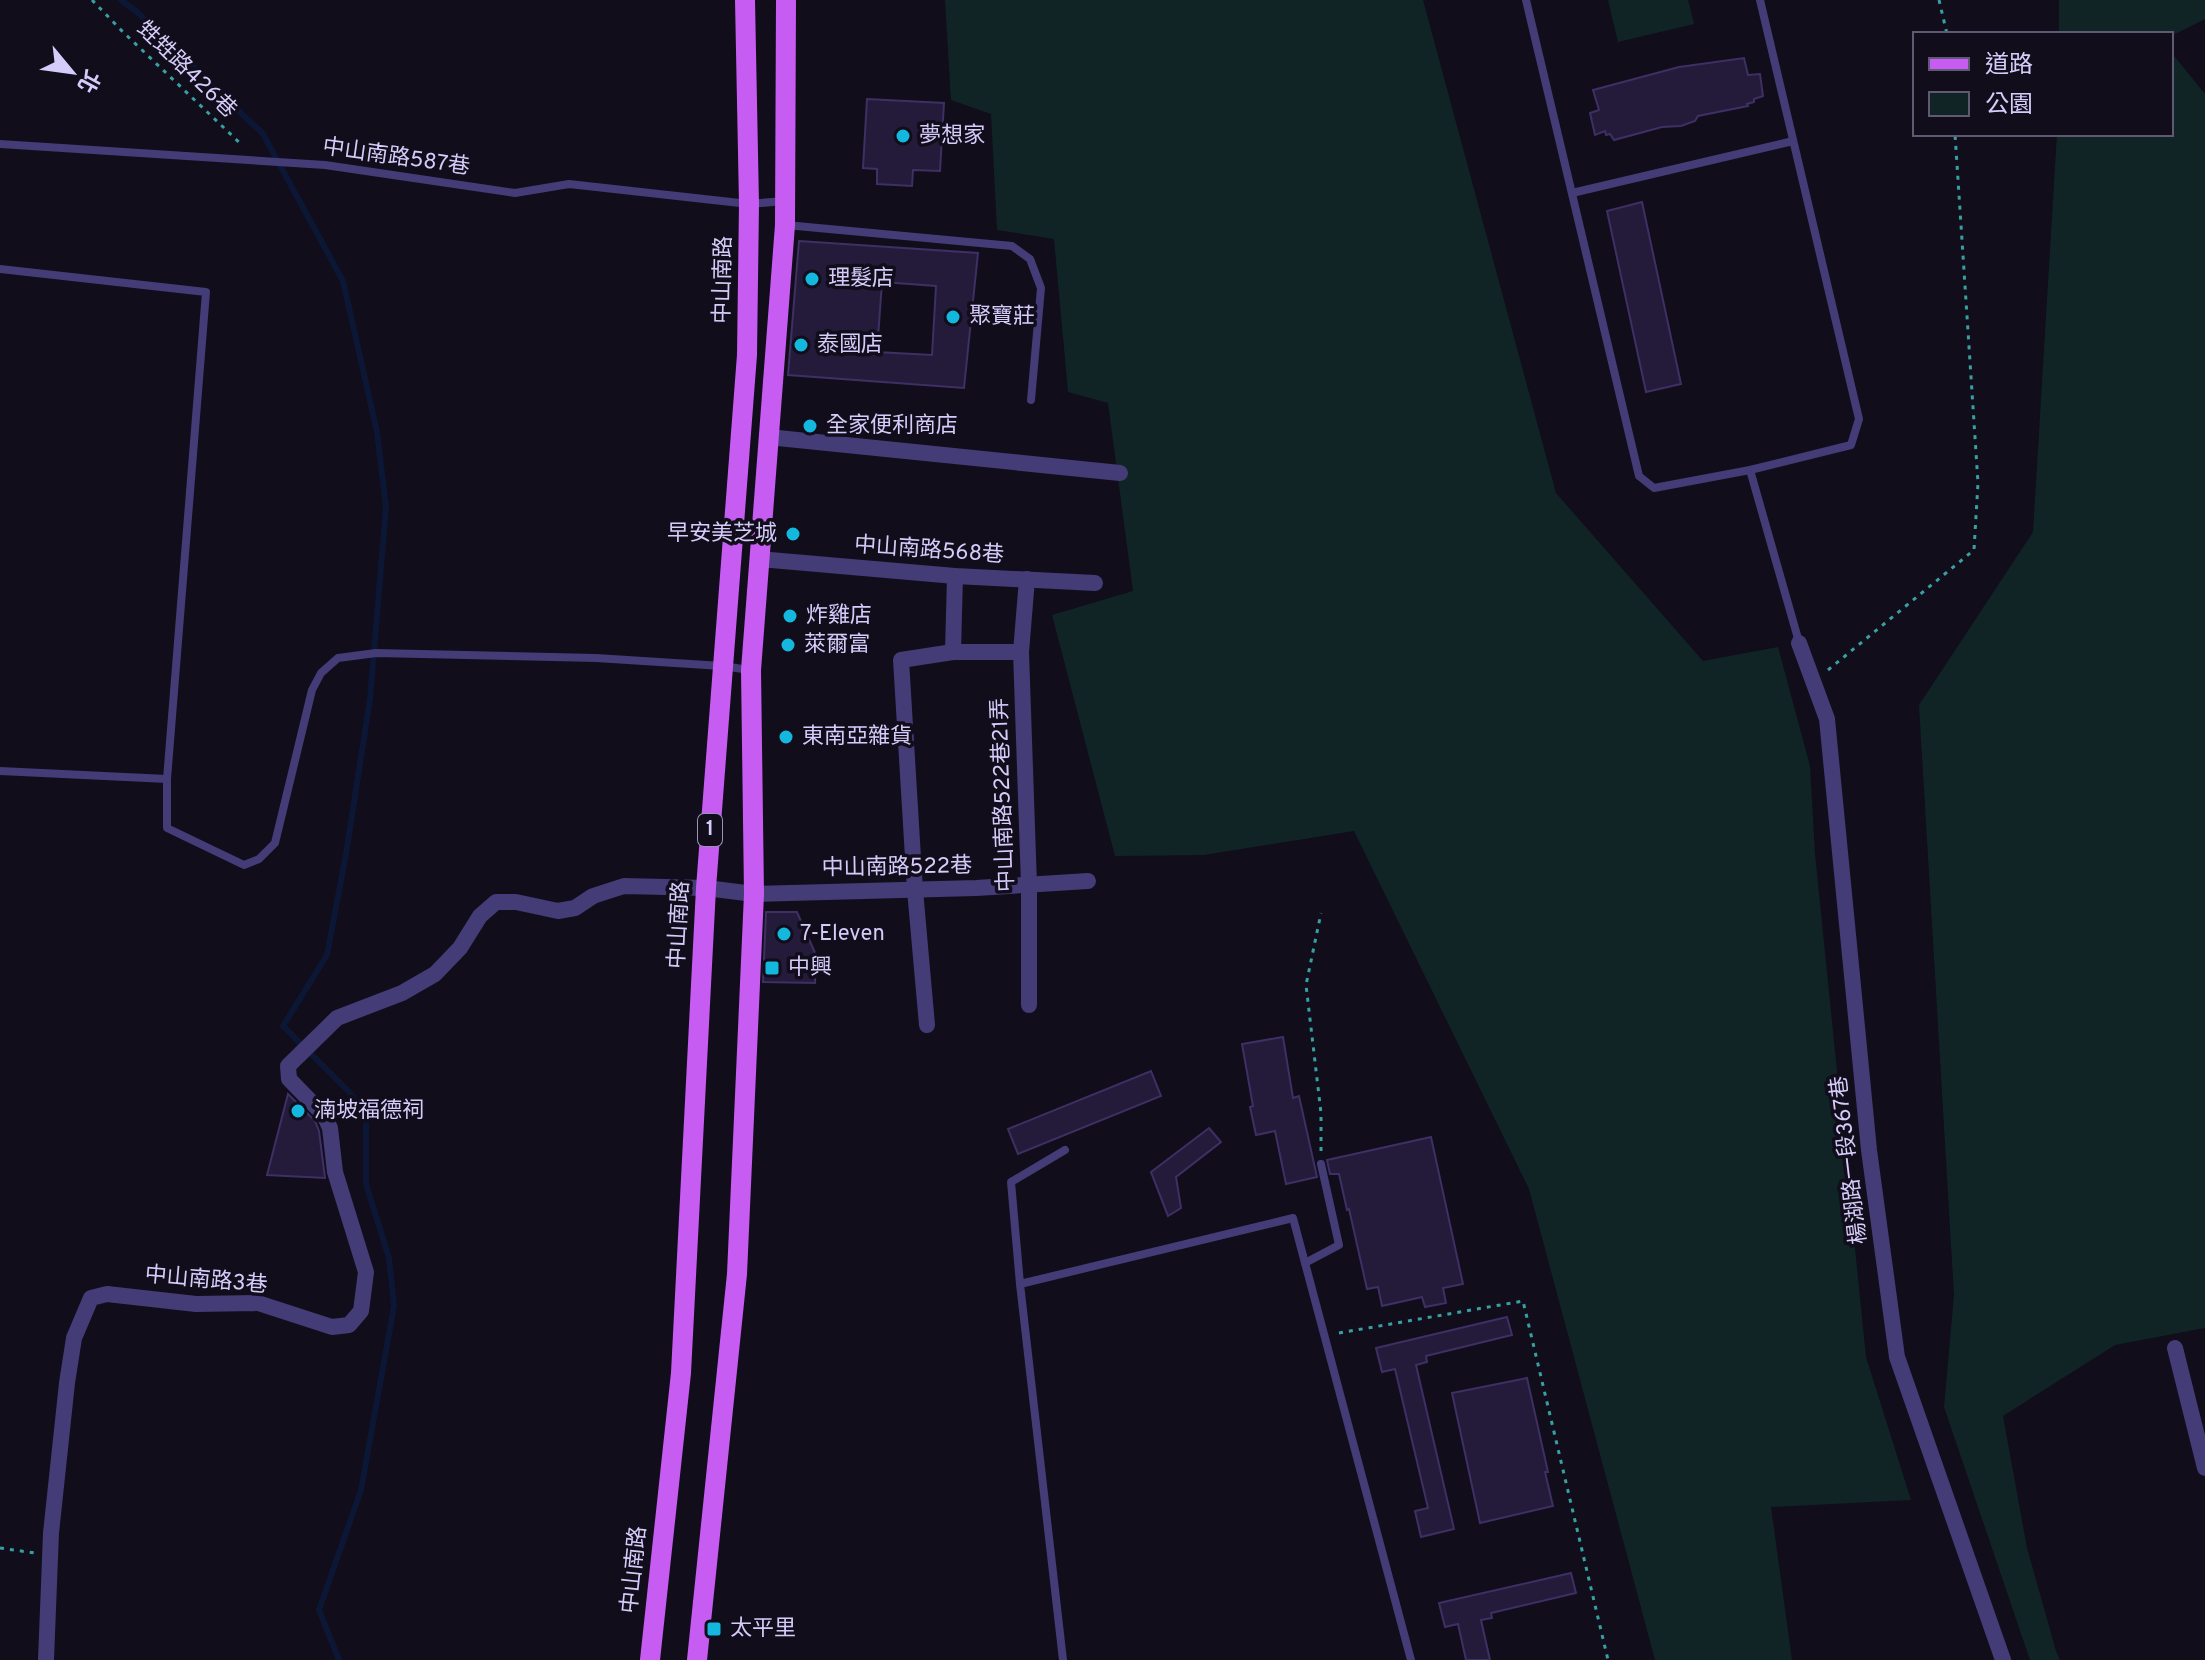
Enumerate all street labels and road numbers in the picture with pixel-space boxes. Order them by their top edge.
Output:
street label: 甡甡路426巷 [130,16,242,124]
street label: 中山南路587巷 [321,134,471,182]
street label: 中山南路 [710,236,738,324]
street label: 中山南路568巷 [853,532,1005,570]
street label: 中山南路522巷21弄 [987,698,1021,892]
road number: 1 [698,814,722,846]
street label: 中山南路522巷 [822,853,972,883]
street label: 中山南路 [664,880,696,970]
street label: 楊湖路一段367巷 [1826,1074,1874,1246]
street label: 中山南路3巷 [143,1262,269,1300]
street label: 中山南路 [617,1525,653,1615]

